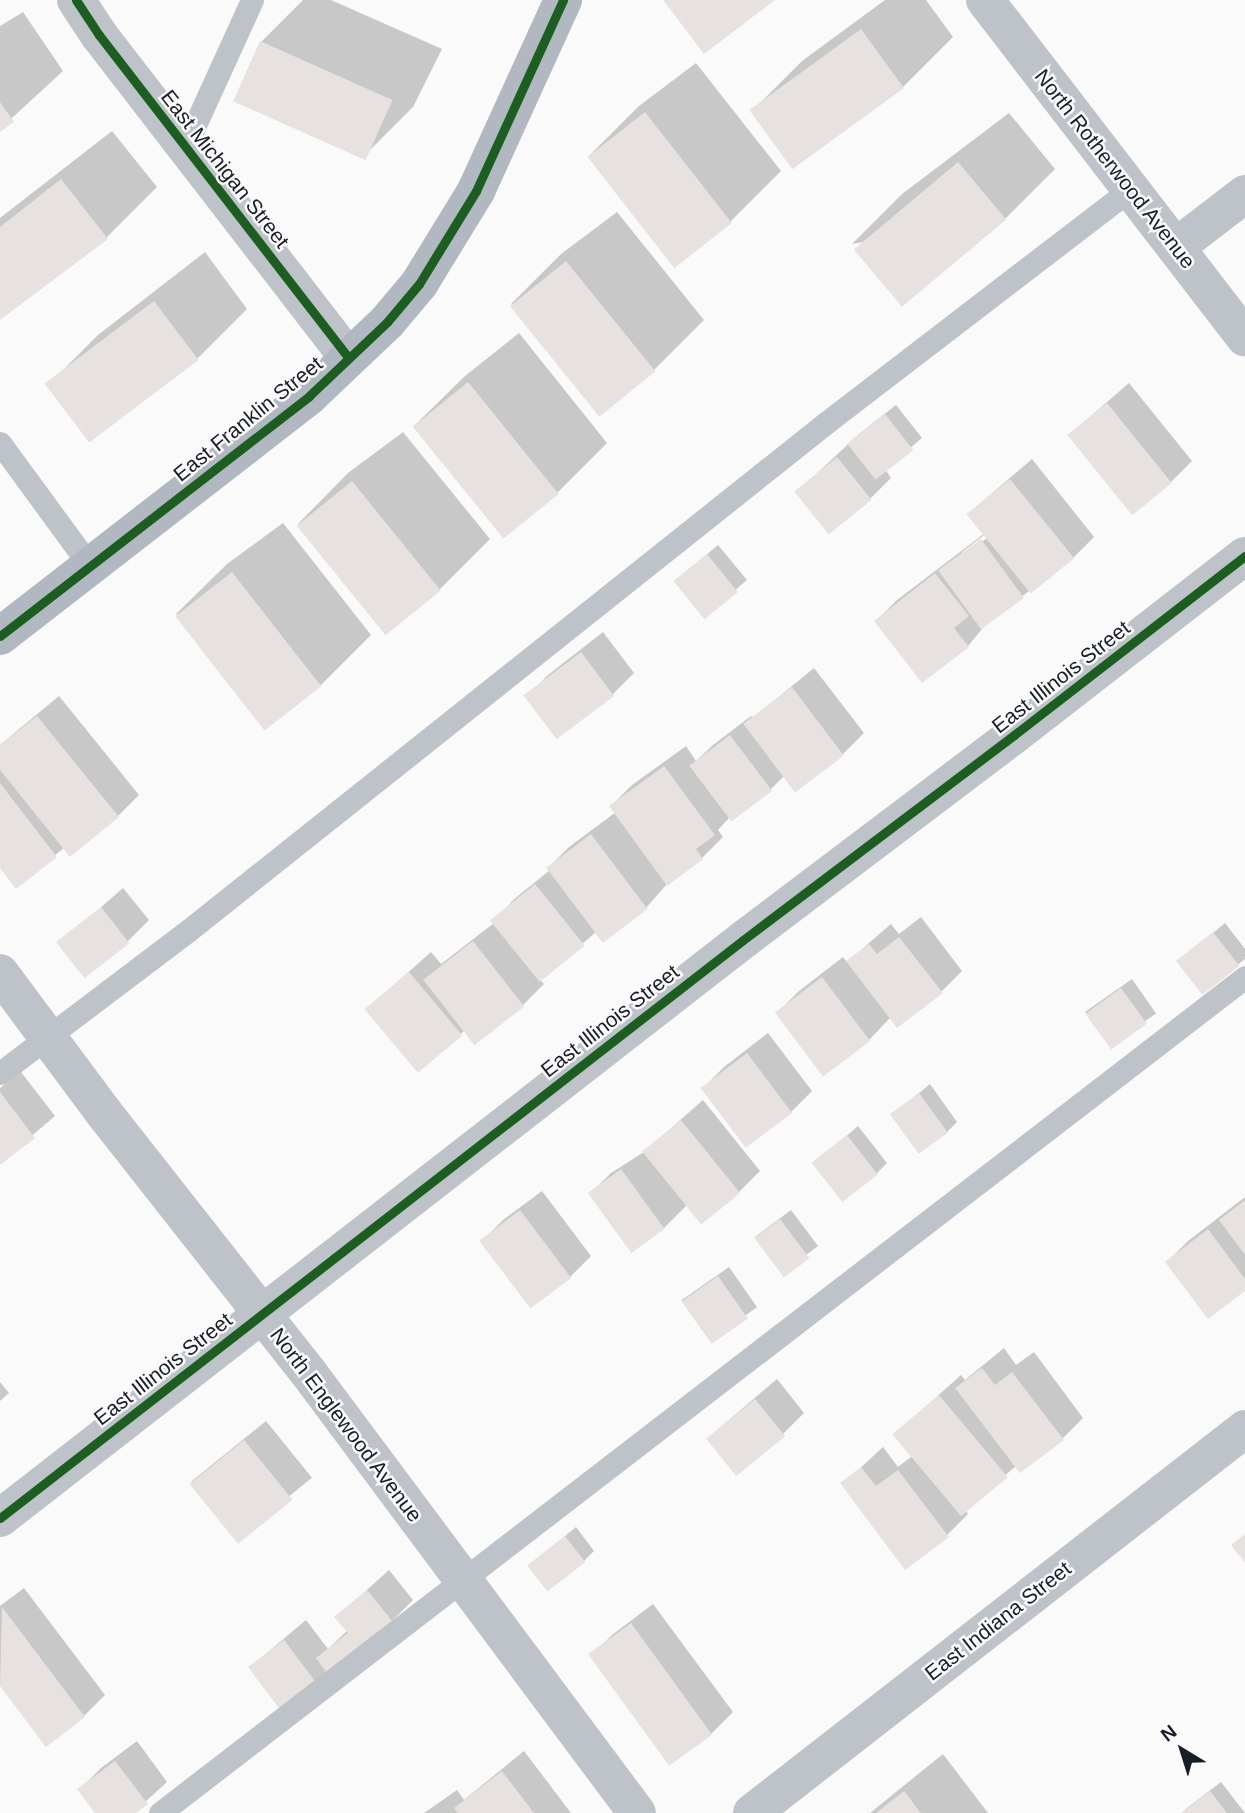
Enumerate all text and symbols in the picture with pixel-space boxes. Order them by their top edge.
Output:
street label: North Rotherwood Avenue [1029,64,1201,274]
street label: East Michigan Street [155,85,295,253]
street label: East Franklin Street [168,351,328,487]
street label: East Illinois Street [987,615,1135,739]
street label: East Illinois Street [536,959,684,1083]
street label: East Illinois Street [89,1307,237,1431]
street label: North Englewood Avenue [264,1322,428,1528]
street label: East Indiana Street [920,1556,1076,1686]
north arrow [1147,1715,1217,1785]
text: N [1157,1721,1181,1746]

